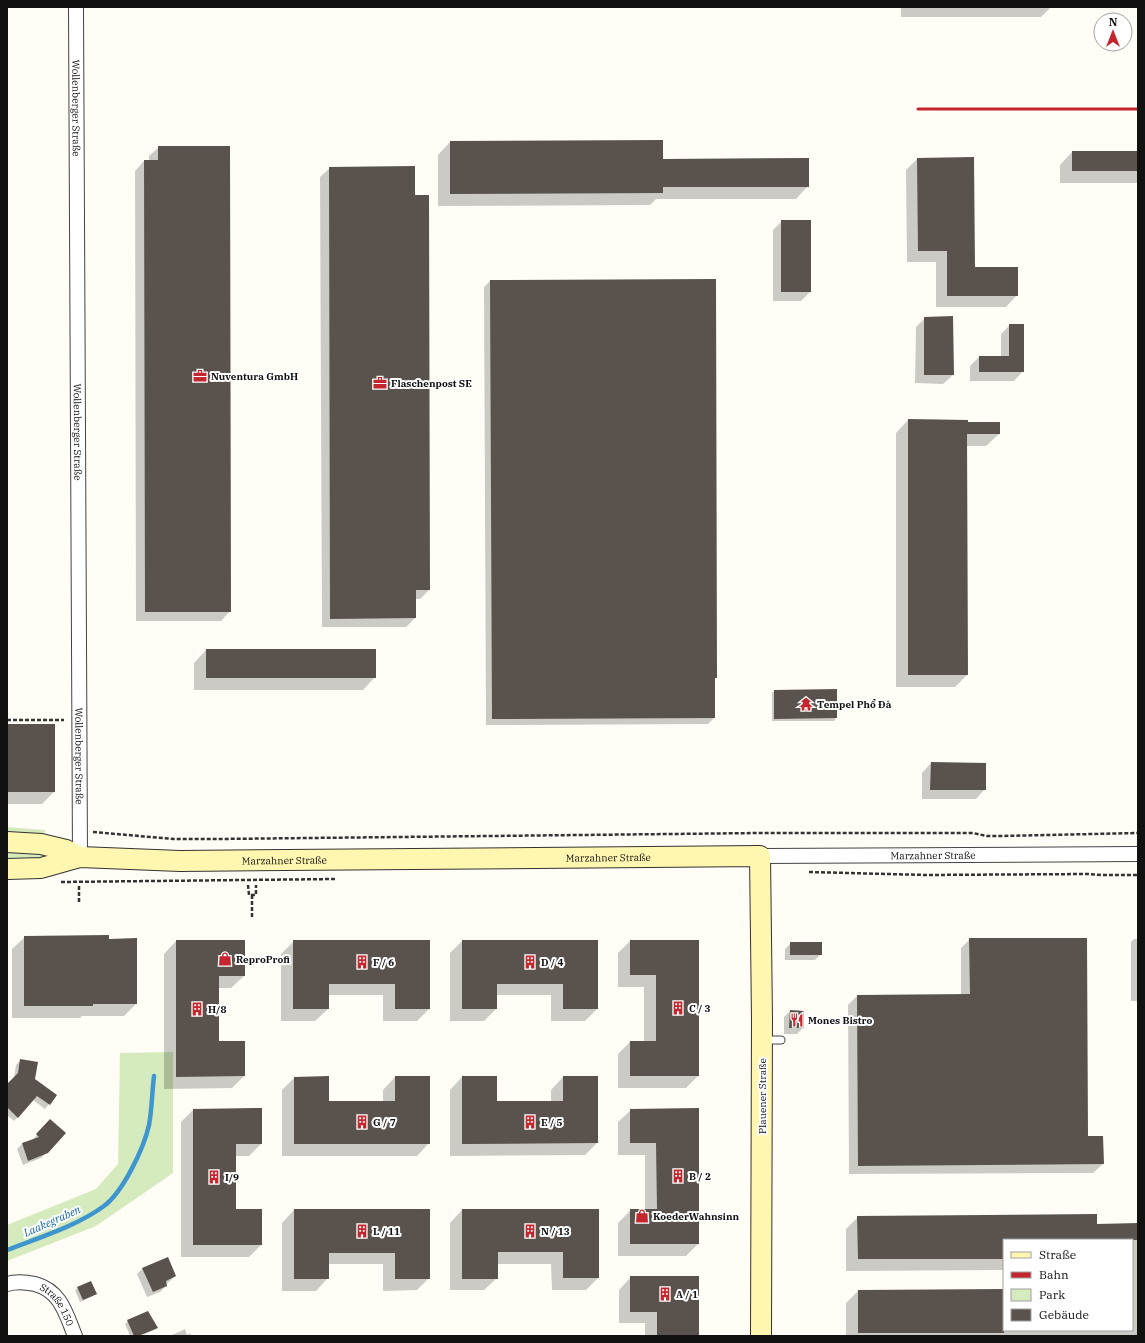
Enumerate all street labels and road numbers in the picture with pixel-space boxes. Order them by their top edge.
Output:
street label: Wollenberger Straße [69,59,83,157]
street label: Wollenberger Straße [71,383,84,481]
street label: Wollenberger Straße [72,707,86,805]
street label: Marzahner Straße [890,849,976,862]
street label: Marzahner Straße [566,851,651,865]
street label: Marzahner Straße [242,854,327,867]
street label: Plauener Straße [756,1058,769,1134]
street label: Straße 150 [38,1280,77,1328]

